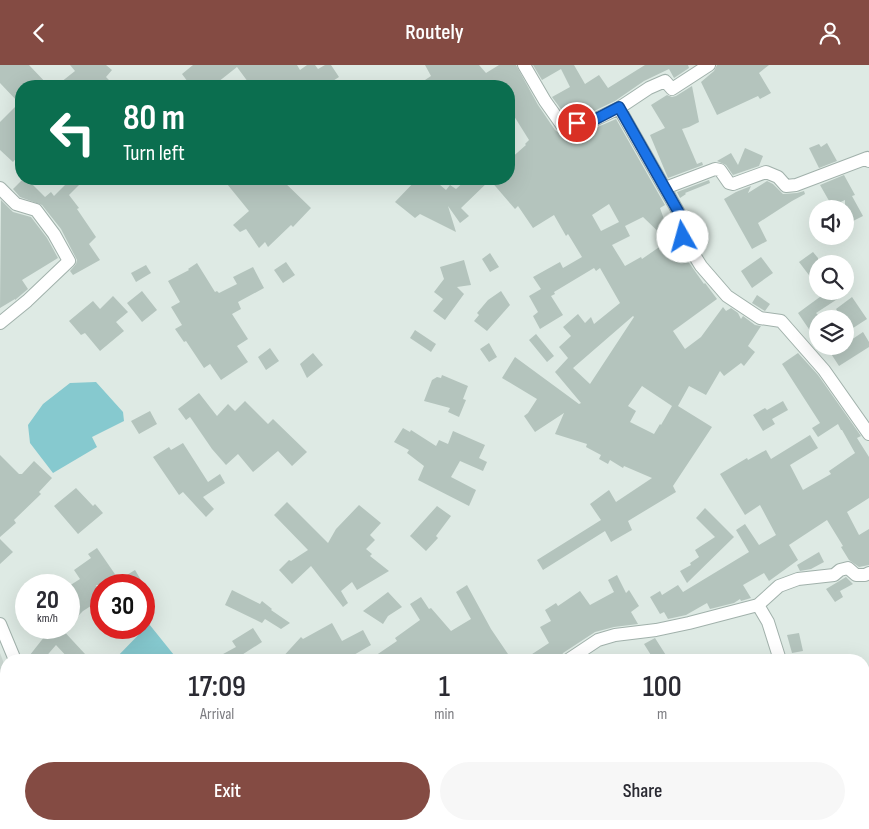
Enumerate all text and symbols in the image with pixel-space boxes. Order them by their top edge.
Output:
icon: back [25,19,53,47]
text: Routely [405,19,464,46]
icon: person [816,19,844,47]
text: 80 m [123,97,185,140]
icon: left [40,100,105,165]
pin [556,102,598,144]
icon: arrive [563,109,591,137]
text: Turn left [123,140,185,167]
map controls [809,200,854,355]
button: sound [809,200,854,245]
position arrow [656,210,708,262]
button: search [809,255,854,300]
button: layers [809,310,854,355]
speed limit sign: 30 [90,574,155,639]
text: 20 [36,585,59,616]
text: km/h [37,611,58,626]
text: 17:09 [188,669,246,705]
text: 1 [439,669,450,705]
text: 100 [643,669,682,705]
text: Arrival [200,705,234,724]
text: min [434,705,454,724]
text: m [657,705,667,724]
button: Exit [25,762,430,820]
button: Share [440,762,845,820]

